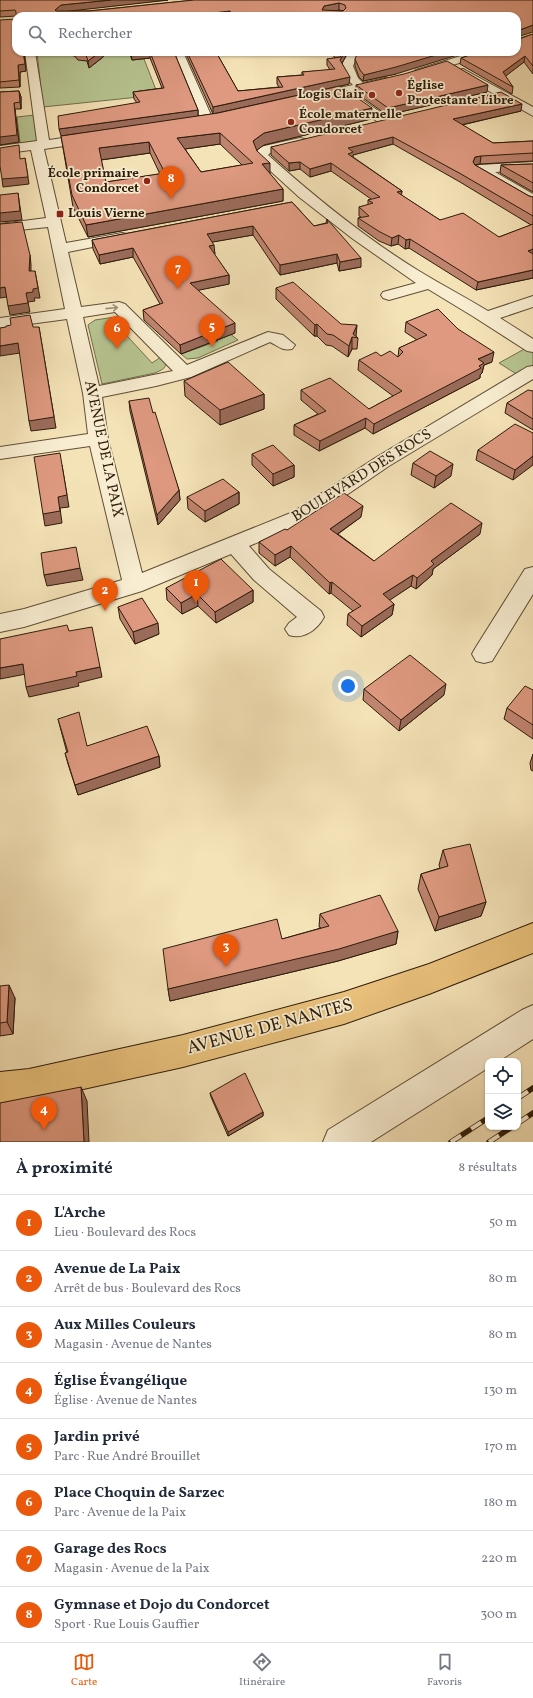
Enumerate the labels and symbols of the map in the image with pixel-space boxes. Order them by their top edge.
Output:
place label: Église Protestante Libre [407,77,514,110]
place label: Logis Clair [298,86,364,104]
marker: Église Protestante Libre [394,88,404,98]
marker: Logis Clair [367,90,377,100]
place label: École maternelle Condorcet [299,106,402,139]
marker: École maternelle Condorcet [286,117,296,127]
place label: École primaire Condorcet [48,165,139,198]
pin: 8 [158,166,184,199]
marker: École primaire Condorcet [142,176,152,186]
place label: Louis Vierne [68,205,145,223]
marker: Louis Vierne [55,209,65,219]
pin: 7 [165,256,191,289]
one-way arrow [105,305,118,312]
pin: 5 [199,314,225,347]
pin: 6 [104,316,130,349]
street label: AVENUE DE LA PAIX [78,379,128,519]
street label: BOULEVARD DES ROCS [288,424,436,528]
pin: 1 [183,570,209,603]
pin: 2 [92,578,118,611]
your location [338,676,358,696]
pin: 3 [213,934,239,967]
street label: AVENUE DE NANTES [184,993,356,1061]
pin: 4 [31,1097,57,1130]

